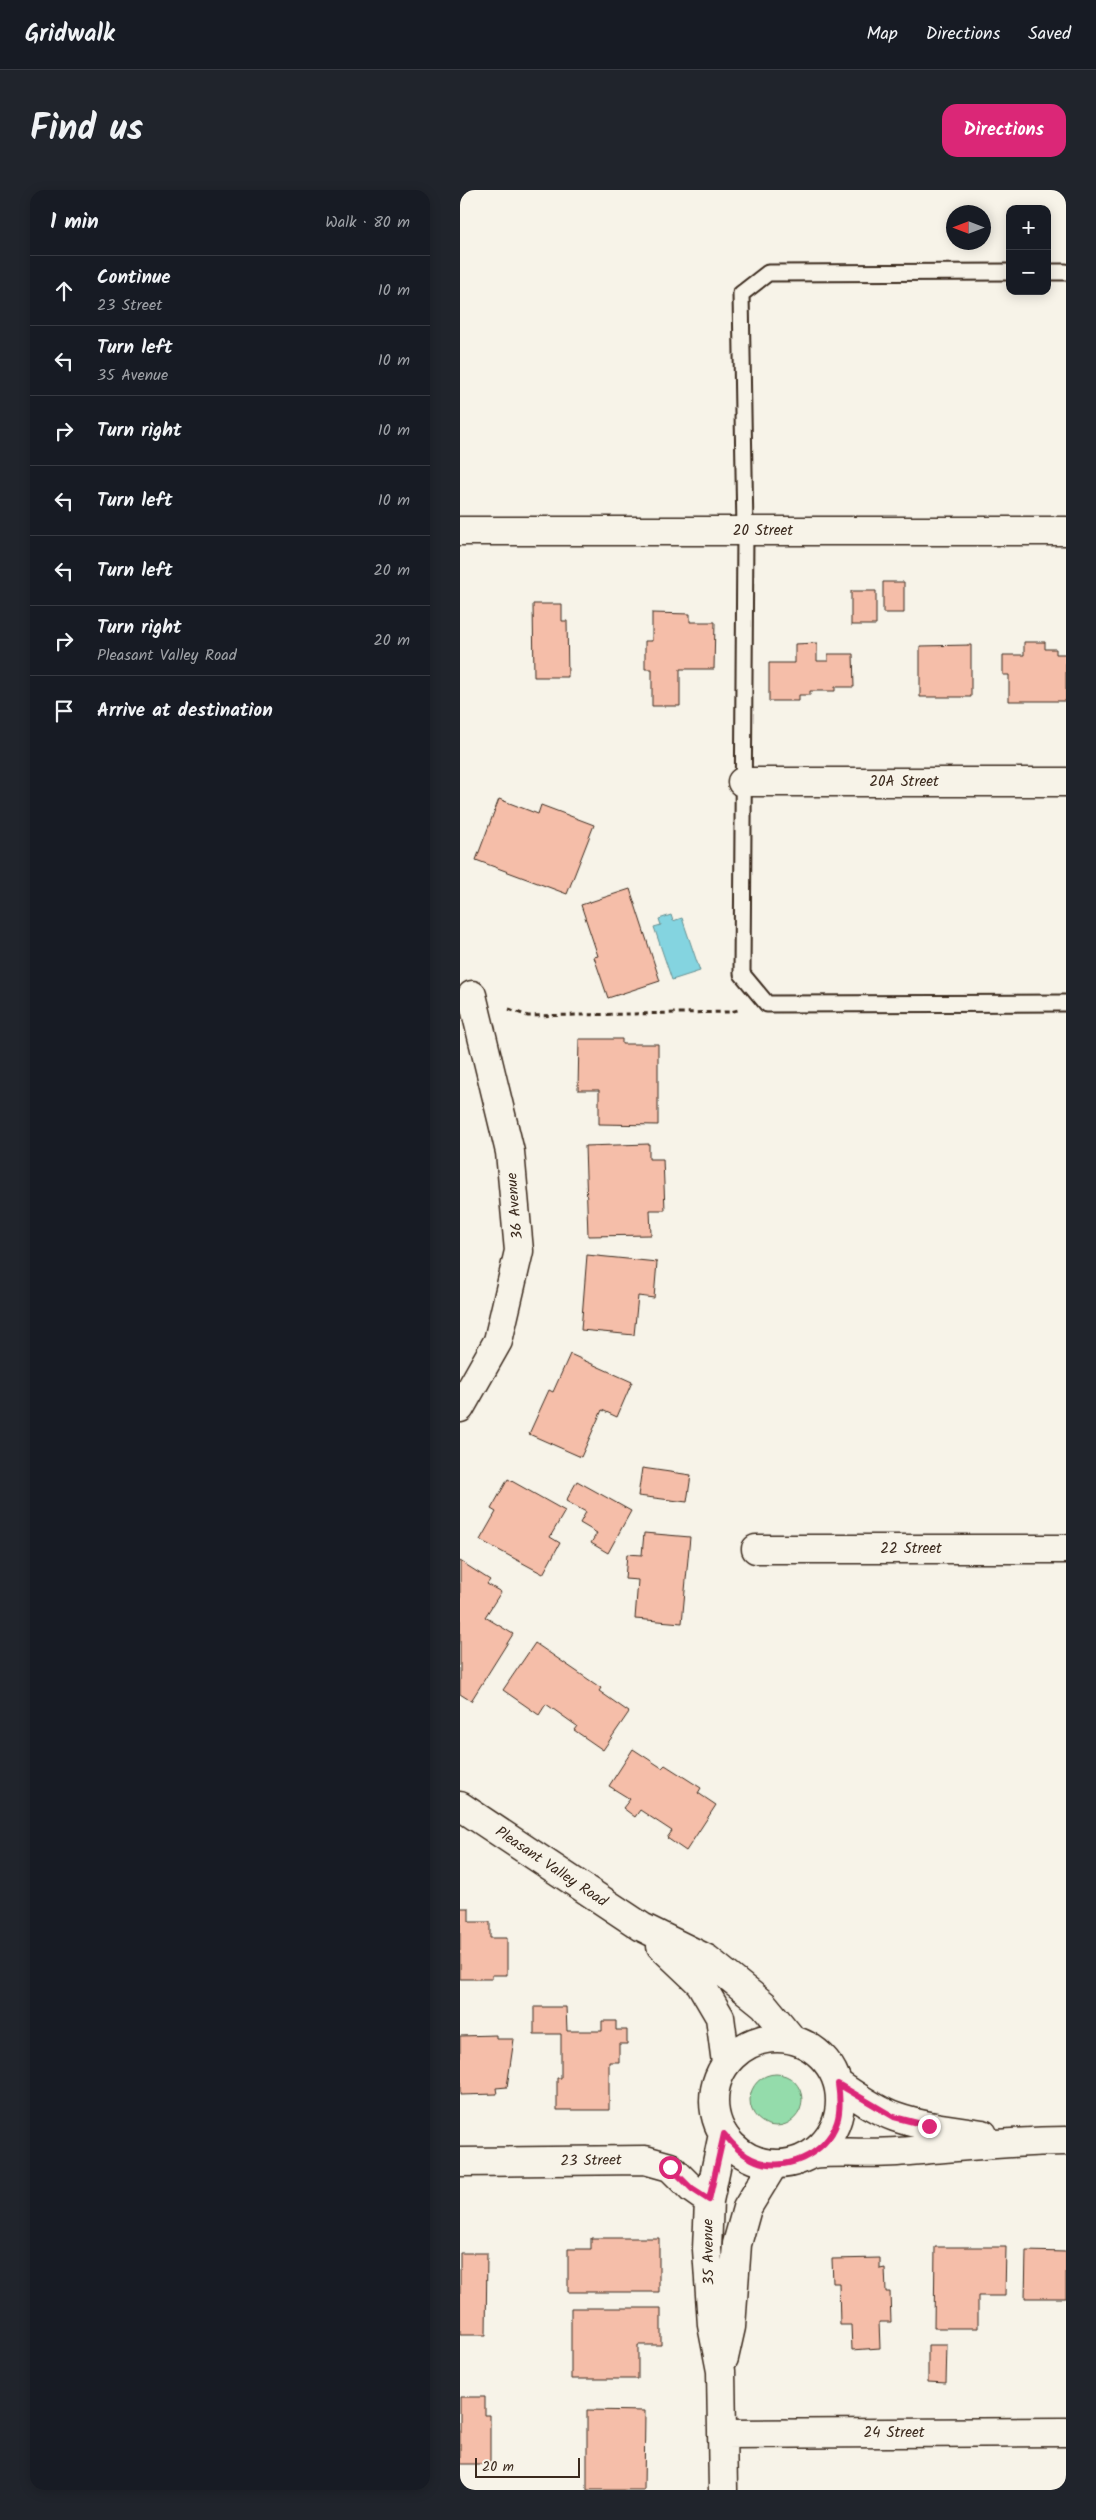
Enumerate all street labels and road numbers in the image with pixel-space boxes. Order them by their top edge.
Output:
street label: 20 Street [733,519,793,543]
street label: 20A Street [869,770,939,794]
street label: 36 Avenue [500,1171,530,1240]
street label: 22 Street [880,1537,942,1561]
street label: Pleasant Valley Road [490,1820,612,1914]
street label: 23 Street [560,2148,622,2174]
street label: 35 Avenue [696,2218,722,2286]
street label: 24 Street [863,2421,925,2445]

